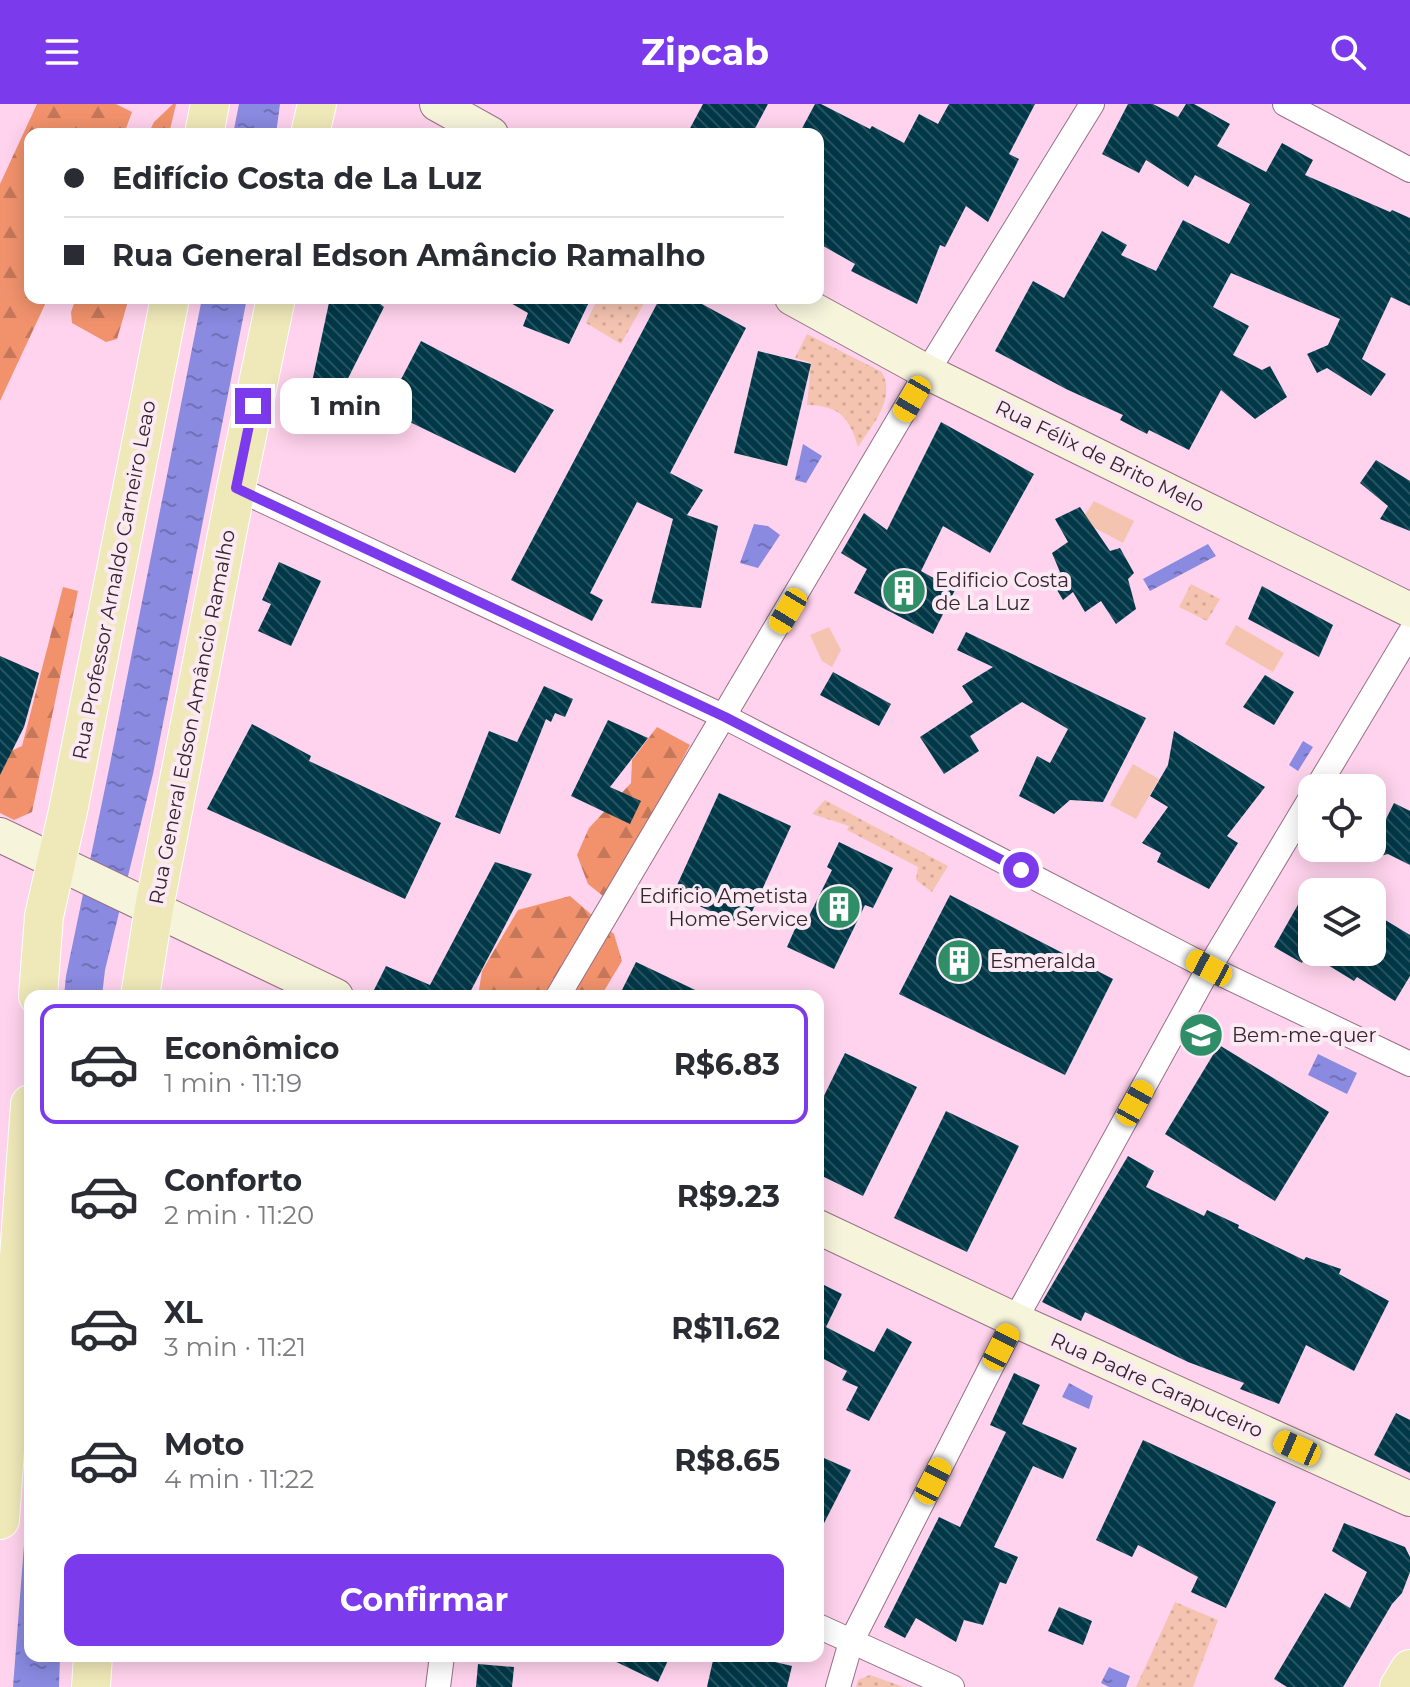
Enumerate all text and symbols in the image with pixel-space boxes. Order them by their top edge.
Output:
icon: menu [40,30,84,74]
text: Zipcab [641,30,769,74]
icon: search [1326,30,1370,74]
text: Edifício Costa de La Luz [112,160,482,197]
text: Rua General Edson Amâncio Ramalho [112,237,705,274]
car [890,372,934,426]
callout: 1 min [281,378,413,434]
route end [235,388,271,424]
text: 1 min [311,390,381,422]
street label: Rua Félix de Brito Melo [992,395,1208,517]
street label: Rua Professor Arnaldo Carneiro Leao [67,398,161,762]
street label: Rua General Edson Amâncio Ramalho [144,528,240,906]
building icon: Edificio Costa de La Luz [880,567,928,615]
place label: Edificio Costa de La Luz [935,568,1069,615]
car [765,584,811,638]
map controls [1298,774,1386,966]
button: locate [1298,774,1386,862]
route start [1003,852,1039,888]
button: layers [1298,878,1386,966]
building icon: Edificio Ametista Home Service [815,883,863,931]
place label: Edificio Ametista Home Service [639,884,808,931]
building icon: Esmeralda [935,937,983,985]
car [1182,946,1236,990]
place label: Esmeralda [990,949,1096,973]
school or university icon: Bem-me-quer [1177,1011,1225,1059]
place label: Bem-me-quer [1232,1023,1376,1047]
icon: car [68,1028,140,1100]
text: Econômico [164,1030,339,1067]
text: R$6.83 [674,1046,780,1083]
text: 1 min · 11:19 [164,1067,302,1099]
car [1113,1076,1157,1130]
icon: car [68,1160,140,1232]
text: Conforto [164,1162,302,1199]
text: R$9.23 [677,1178,780,1215]
text: 2 min · 11:20 [164,1199,314,1231]
icon: car [68,1292,140,1364]
text: XL [164,1294,203,1331]
text: R$11.62 [671,1310,780,1347]
car [979,1320,1023,1374]
street label: Rua Padre Carapuceiro [1047,1327,1267,1443]
text: 3 min · 11:21 [164,1331,306,1363]
icon: car [68,1424,140,1496]
text: Moto [164,1426,245,1463]
car [1270,1427,1324,1469]
text: R$8.65 [674,1442,780,1479]
car [911,1454,955,1508]
text: 4 min · 11:22 [164,1463,314,1495]
button: Confirmar [64,1554,784,1646]

